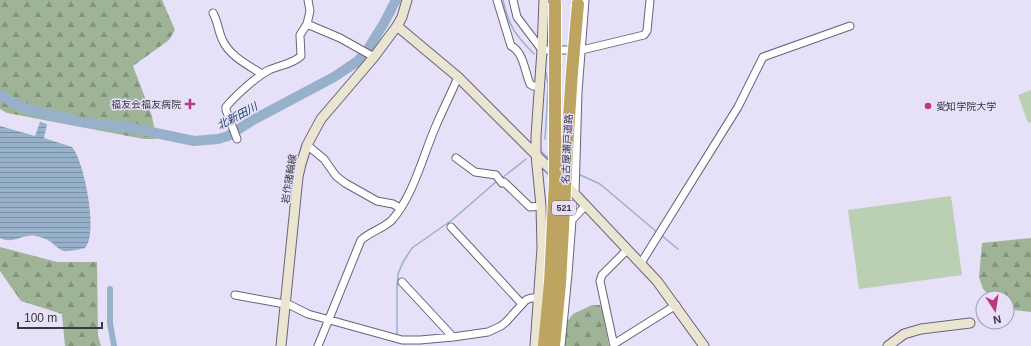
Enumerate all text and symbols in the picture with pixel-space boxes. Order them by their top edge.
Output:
marker: 福友会福友病院 [184,98,196,110]
place label: 福友会福友病院 [111,99,181,110]
water label: 北新田川 [215,100,260,132]
marker: 愛知学院大学 [923,101,933,111]
place label: 愛知学院大学 [936,101,996,112]
street label: 名古屋瀬戸道路 [560,114,574,184]
street label: 岩作諸輪線 [280,153,298,205]
road number: 521 [552,201,576,215]
north arrow [975,290,1015,330]
scale bar [18,304,102,330]
text: 100 m [24,311,57,325]
text: N [992,313,1002,326]

